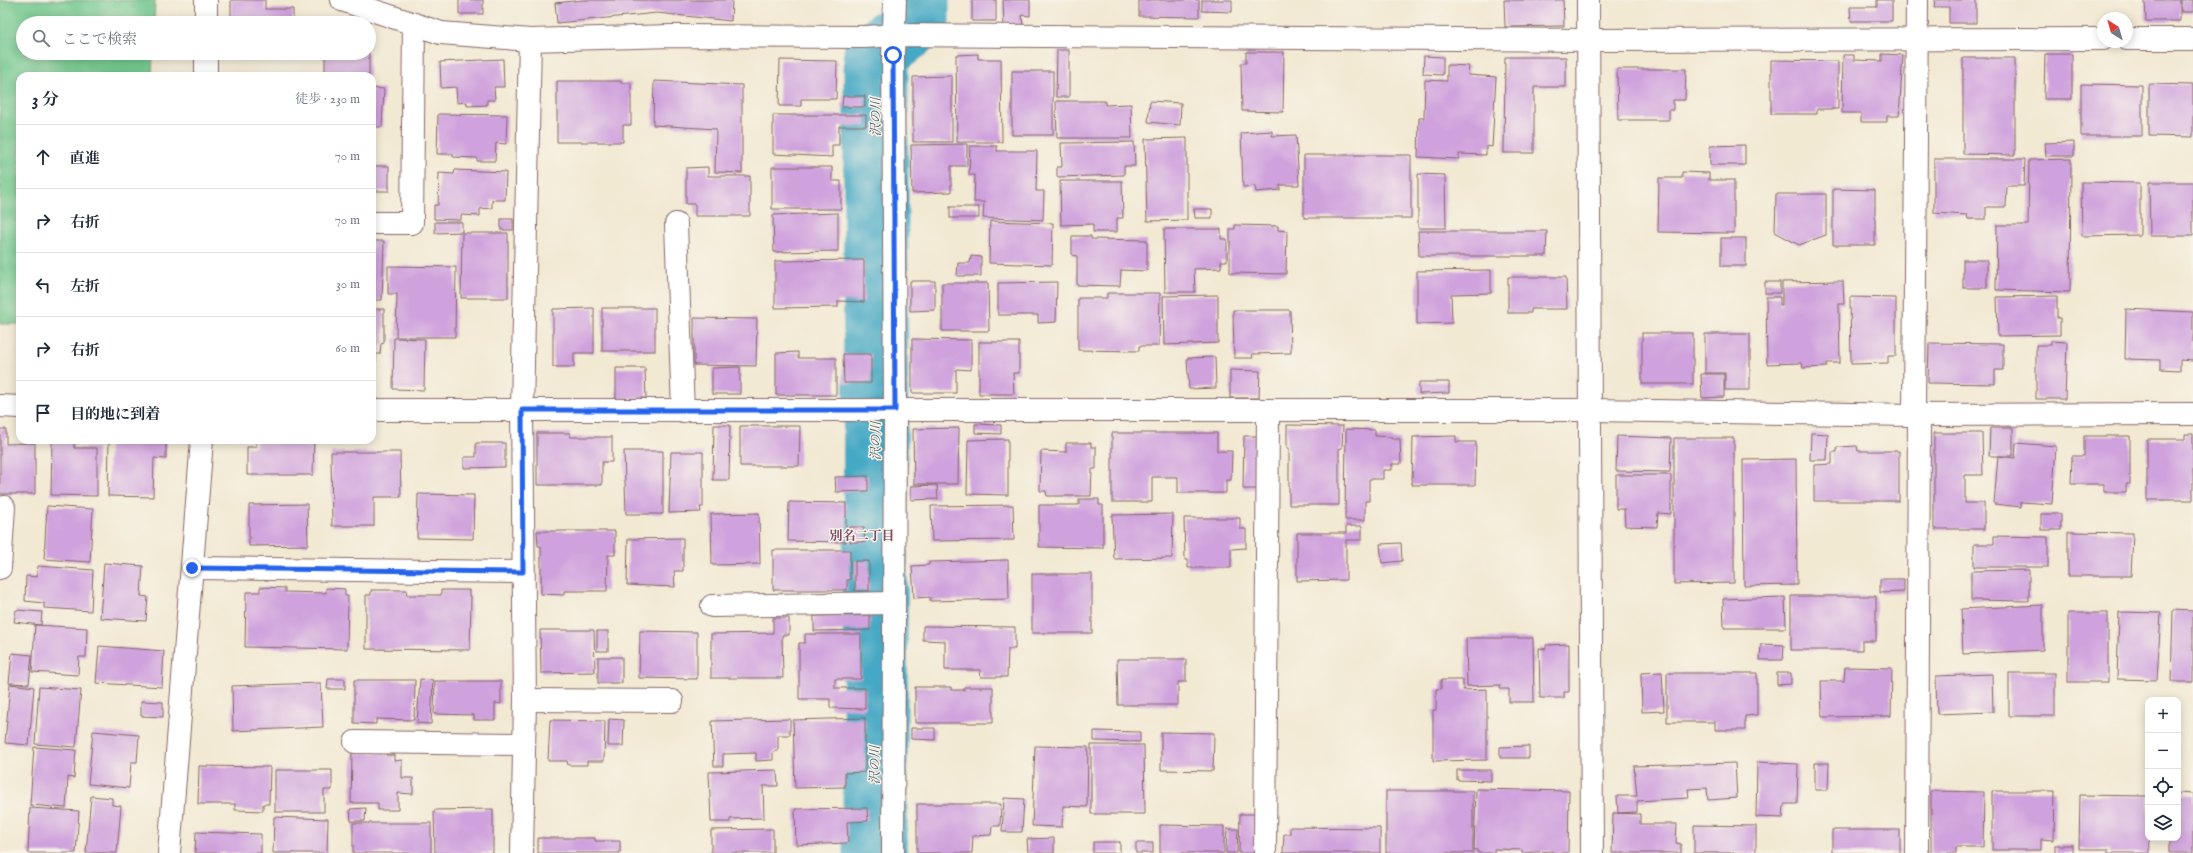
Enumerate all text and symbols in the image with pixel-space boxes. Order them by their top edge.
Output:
north arrow [2097,12,2133,48]
search box [16,16,376,60]
icon: search [30,27,52,49]
text: ここで検索 [62,30,137,49]
route start [884,46,902,64]
text: 3 分 [32,90,59,111]
text: 徒歩 · 230 m [295,91,360,108]
water label: 沢の川 [868,96,885,137]
icon: ahead [32,146,54,168]
text: 70 m [335,148,360,165]
text: 直進 [70,149,100,168]
icon: right [32,210,54,232]
text: 70 m [335,212,360,229]
text: 右折 [70,213,100,232]
icon: left [32,274,54,296]
text: 30 m [336,276,360,293]
text: 左折 [70,277,100,296]
icon: right [32,338,54,360]
text: 60 m [335,340,360,357]
text: 右折 [70,341,100,360]
icon: arrive [32,402,54,424]
text: 目的地に到着 [70,405,160,424]
water label: 沢の川 [868,420,885,461]
district label: 別名二丁目 [829,528,895,545]
route end [183,559,201,577]
map controls [2145,697,2181,841]
button: + [2145,697,2181,733]
button: − [2145,733,2181,769]
water label: 沢の川 [867,744,884,785]
button: locate [2145,769,2181,805]
button: layers [2145,805,2181,841]

